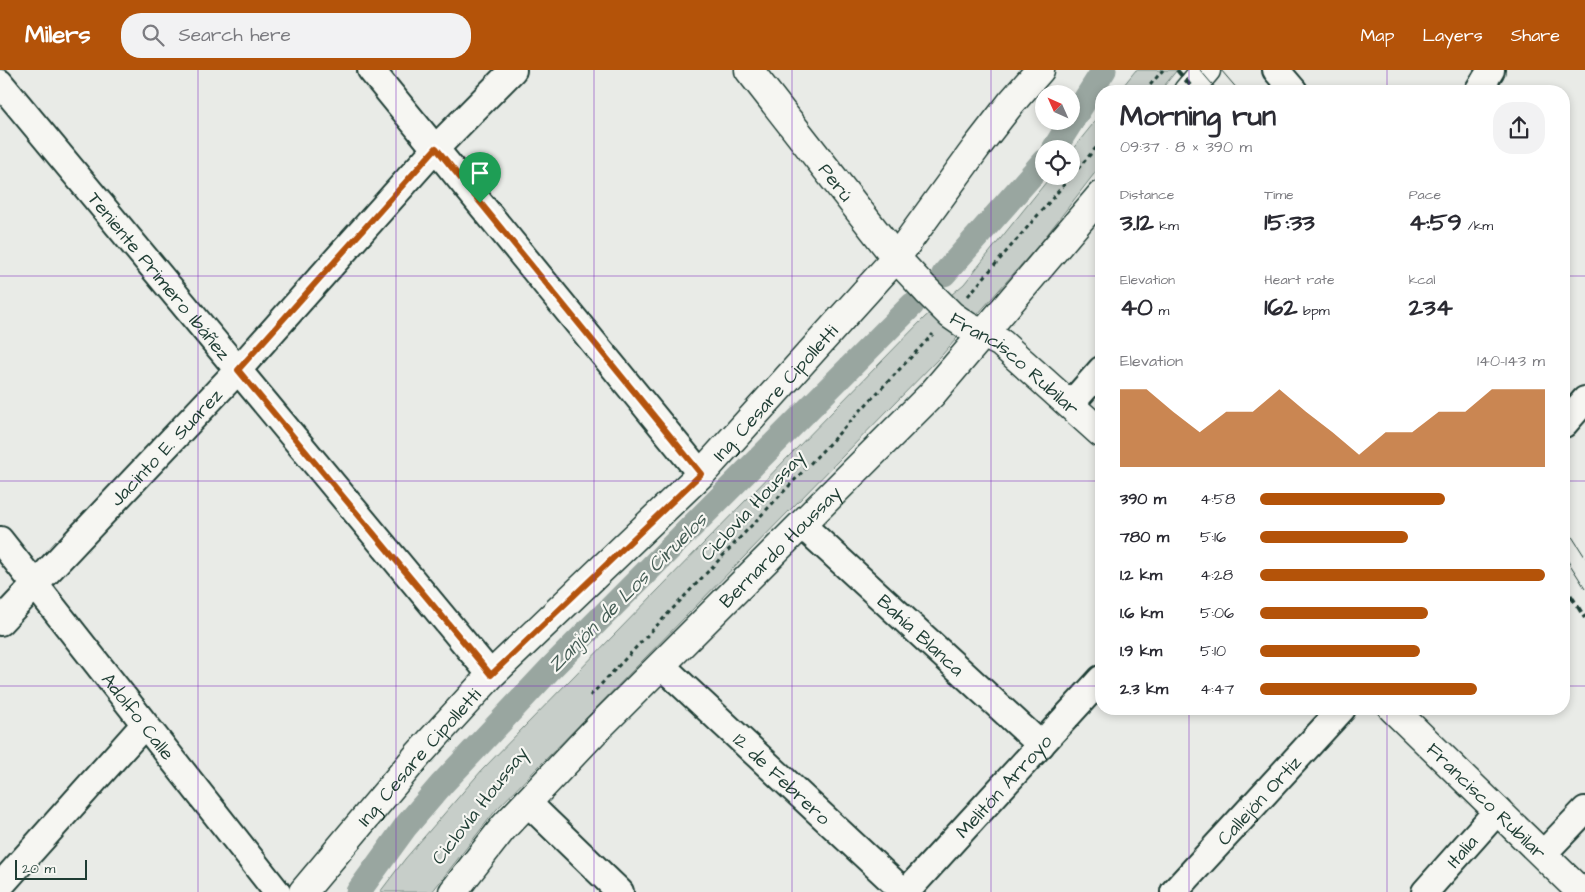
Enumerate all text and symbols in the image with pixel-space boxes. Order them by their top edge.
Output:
search box [121,13,471,58]
text: Milers [25,18,91,52]
icon: search [139,21,167,49]
text: Search here [179,22,291,49]
text: Map [1360,23,1394,48]
text: Layers [1422,23,1483,48]
text: Share [1511,23,1560,48]
north arrow [1035,85,1080,130]
map controls [1035,85,1080,185]
text: Morning run [1120,97,1276,136]
button: share [1493,102,1545,154]
text: 09:37 · 8 × 390 m [1120,136,1252,158]
button: locate [1035,140,1080,185]
pin [459,152,501,203]
street label: Perú [812,158,859,208]
icon: arrive [466,159,494,187]
text: Distance [1120,185,1174,205]
text: Time [1264,185,1294,205]
text: Pace [1409,185,1441,205]
street label: Teniente Primero Ibáñez [80,186,237,367]
text: 3.12 [1120,205,1154,240]
text: 15:33 [1264,205,1315,240]
text: 4:59 [1409,205,1462,240]
text: km [1154,216,1179,236]
text: /km [1462,216,1493,236]
text: Elevation [1120,270,1175,290]
text: Heart rate [1264,270,1335,290]
text: kcal [1409,270,1435,290]
text: 40 [1120,290,1153,325]
text: 162 [1264,290,1298,325]
text: 234 [1409,290,1453,325]
text: m [1153,301,1169,321]
text: bpm [1298,301,1330,321]
street label: Francisco Rubilar [944,306,1085,422]
street label: Ing. Cesare Cipolletti [707,319,845,468]
text: Elevation [1120,350,1183,372]
text: 140–143 m [1477,350,1545,372]
street label: Jacinto E. Suarez [104,382,229,513]
street label: Ciclovía Houssay [694,444,813,568]
street label: Bernardo Houssay [713,480,849,615]
text: 390 m [1120,488,1166,510]
text: 4:58 [1200,488,1235,510]
water label: Zanjón de Los Ciruelos [542,506,714,678]
text: 780 m [1120,526,1169,548]
text: 5:16 [1200,526,1226,548]
text: 1.2 km [1120,564,1162,586]
text: 4:28 [1200,564,1233,586]
street label: Bahía Blanca [871,589,970,683]
text: 1.6 km [1120,602,1163,624]
text: 5:06 [1200,602,1234,624]
text: 1.9 km [1120,640,1162,662]
text: 5:10 [1200,640,1226,662]
street label: Adolfo Calle [94,668,180,766]
text: 2.3 km [1120,678,1168,700]
text: 4:47 [1200,678,1234,700]
street label: Ing. Cesare Cipolletti [352,682,488,833]
street label: 12 de Febrero [727,727,836,832]
street label: Melitón Arroyo [950,729,1059,845]
street label: Francisco Rubilar [1420,737,1552,866]
street label: Ciclovía Houssay [426,741,536,871]
street label: Callejón Ortiz [1211,749,1308,852]
street label: Italia [1441,829,1485,874]
scale bar [15,857,88,880]
text: 20 m [22,859,55,879]

